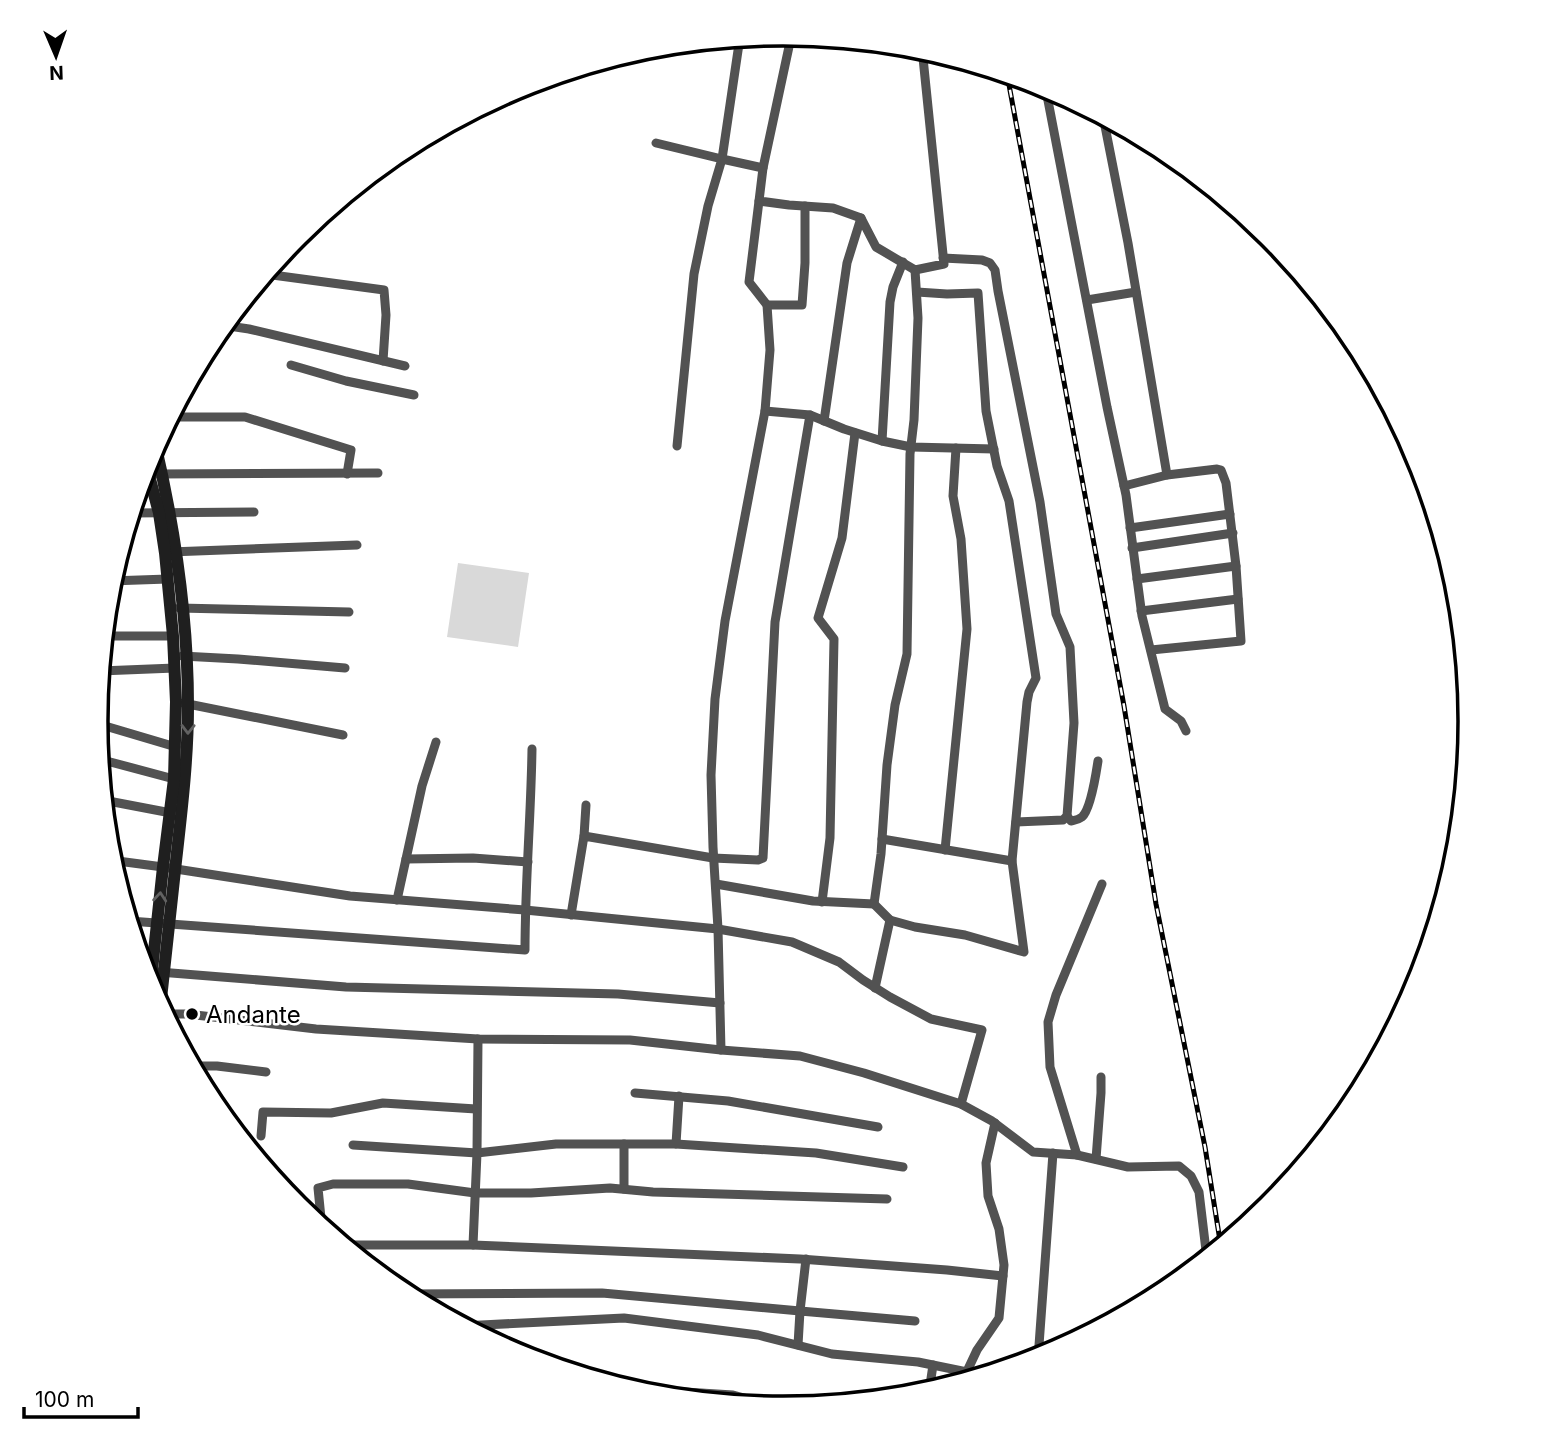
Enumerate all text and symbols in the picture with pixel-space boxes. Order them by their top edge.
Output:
north arrow [21,21,91,91]
text: N [49,61,64,84]
one-way arrow [180,724,195,735]
one-way arrow [152,891,167,902]
place label: Andante [206,1000,301,1029]
marker: Andante [184,1006,200,1022]
scale bar [24,1376,138,1420]
text: 100 m [35,1387,94,1412]

